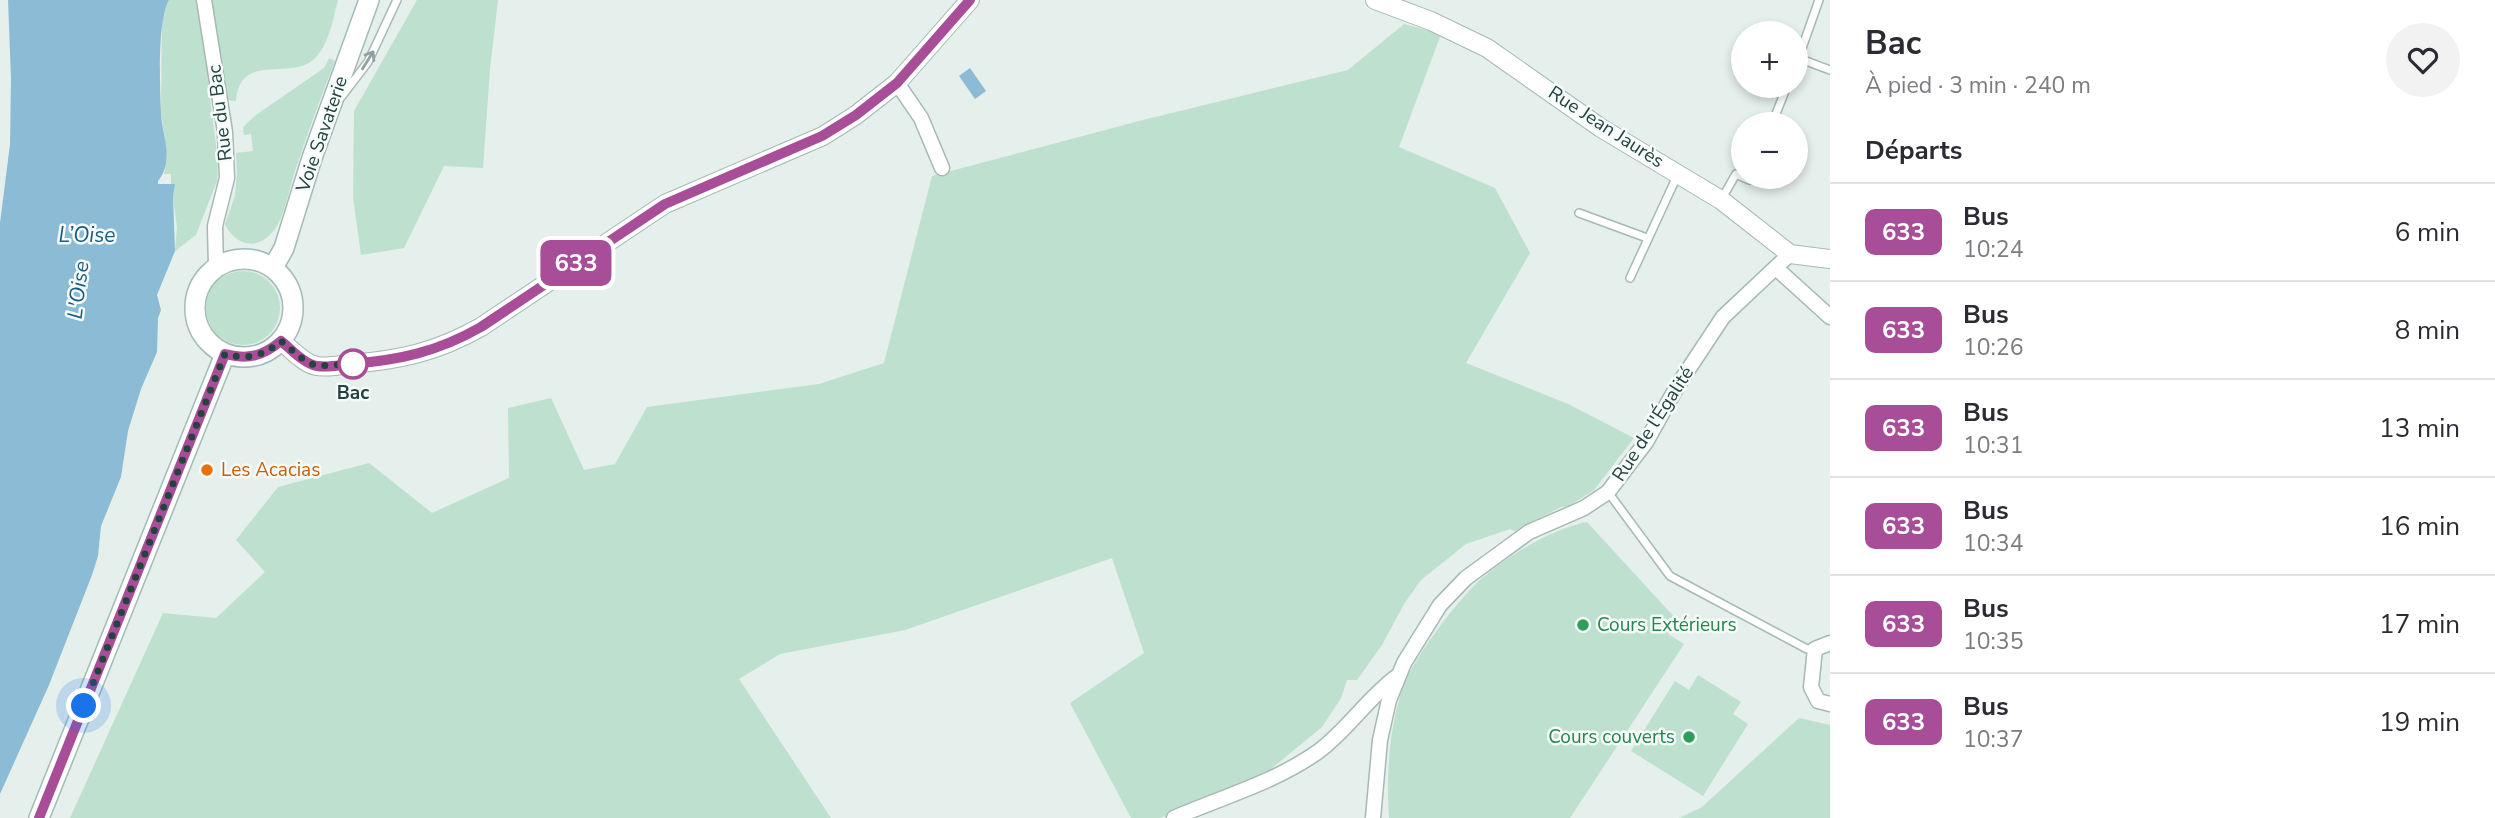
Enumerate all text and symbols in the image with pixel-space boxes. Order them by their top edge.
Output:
map controls [1731,21,1808,189]
button: + [1731,21,1808,98]
text: Bac [1865,21,1921,66]
button: heart [2386,23,2460,97]
one-way arrow [362,50,376,70]
street label: Rue du Bac [201,63,239,163]
text: À pied · 3 min · 240 m [1865,70,2091,101]
street label: Voie Savaterie [290,72,354,196]
street label: Rue Jean Jaurès [1543,80,1669,174]
button: − [1731,112,1808,189]
text: Départs [1865,133,1962,168]
text: Bus [1963,199,2009,234]
text: 6 min [2395,215,2460,250]
text: 633 [1882,216,1925,248]
water label: L’Oise [59,221,116,249]
text: 10:24 [1963,234,2023,265]
line badge: 633 [536,240,616,286]
text: 633 [554,247,598,279]
water label: L'Oise [61,259,95,321]
text: Bus [1963,297,2009,332]
text: 8 min [2395,313,2460,348]
text: 633 [1882,314,1925,346]
text: 10:26 [1963,332,2023,363]
marker: Bac [338,349,368,379]
street label: Rue de l'Égalité [1606,361,1700,487]
place label: Bac [337,380,369,406]
text: Bus [1963,395,2009,430]
text: 13 min [2379,411,2460,446]
text: 633 [1882,412,1925,444]
text: 10:31 [1963,430,2023,461]
place label: Les Acacias [221,457,320,483]
marker: Les Acacias [199,462,215,478]
text: Bus [1963,493,2009,528]
text: 16 min [2379,509,2460,544]
text: 633 [1882,510,1925,542]
text: 10:34 [1963,528,2023,559]
text: Bus [1963,591,2009,626]
text: 17 min [2379,607,2460,642]
text: 633 [1882,608,1925,640]
place label: Cours Extérieurs [1597,612,1737,638]
marker: Cours Extérieurs [1575,617,1591,633]
text: 10:35 [1963,626,2023,657]
your location [66,688,101,723]
text: Bus [1963,689,2009,724]
text: 19 min [2379,705,2460,740]
text: 633 [1882,706,1925,738]
place label: Cours couverts [1548,724,1675,750]
text: 10:37 [1963,724,2023,755]
marker: Cours couverts [1681,729,1697,745]

